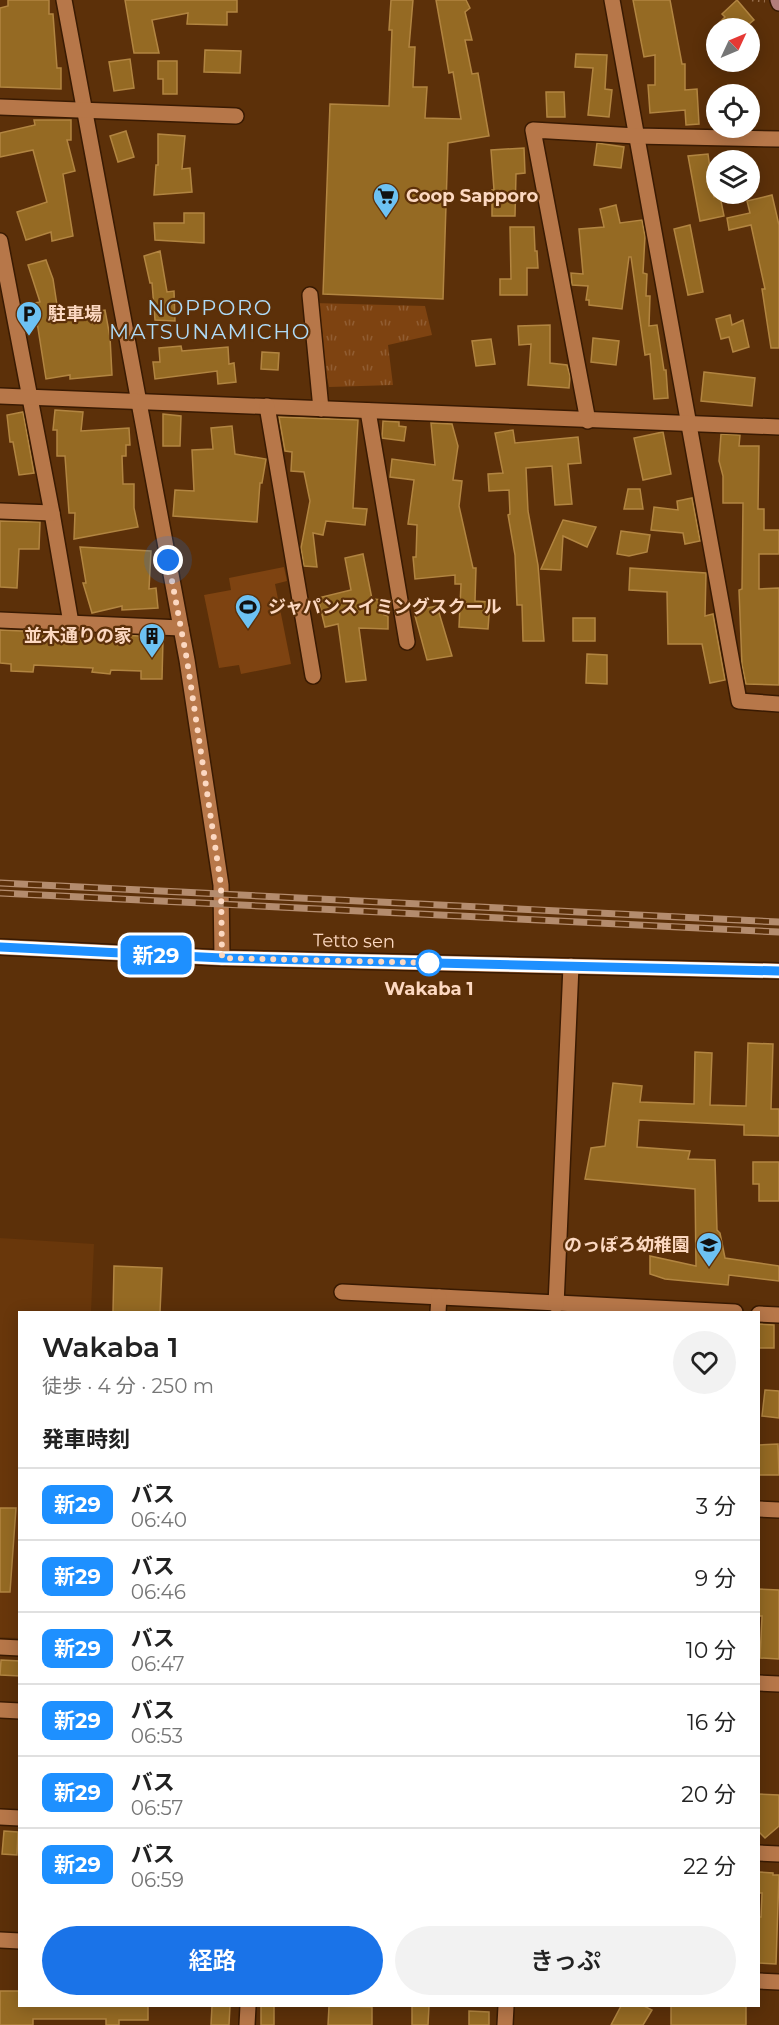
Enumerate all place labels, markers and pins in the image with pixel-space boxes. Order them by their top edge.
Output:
supermarket icon: Coop Sapporo [371,181,401,219]
place label: Coop Sapporo [406,185,539,207]
parking icon: 駐車場 [14,299,44,337]
place label: 駐車場 [48,303,102,325]
sports icon: ジャパンスイミングスクール [233,592,263,630]
place label: ジャパンスイミングスクール [268,596,502,618]
building icon: 並木通りの家 [137,621,167,659]
place label: 並木通りの家 [24,625,132,647]
marker: Wakaba 1 [416,950,442,976]
place label: Wakaba 1 [384,978,474,1000]
school or university icon: のっぽろ幼稚園 [694,1230,724,1268]
place label: のっぽろ幼稚園 [564,1234,690,1256]

